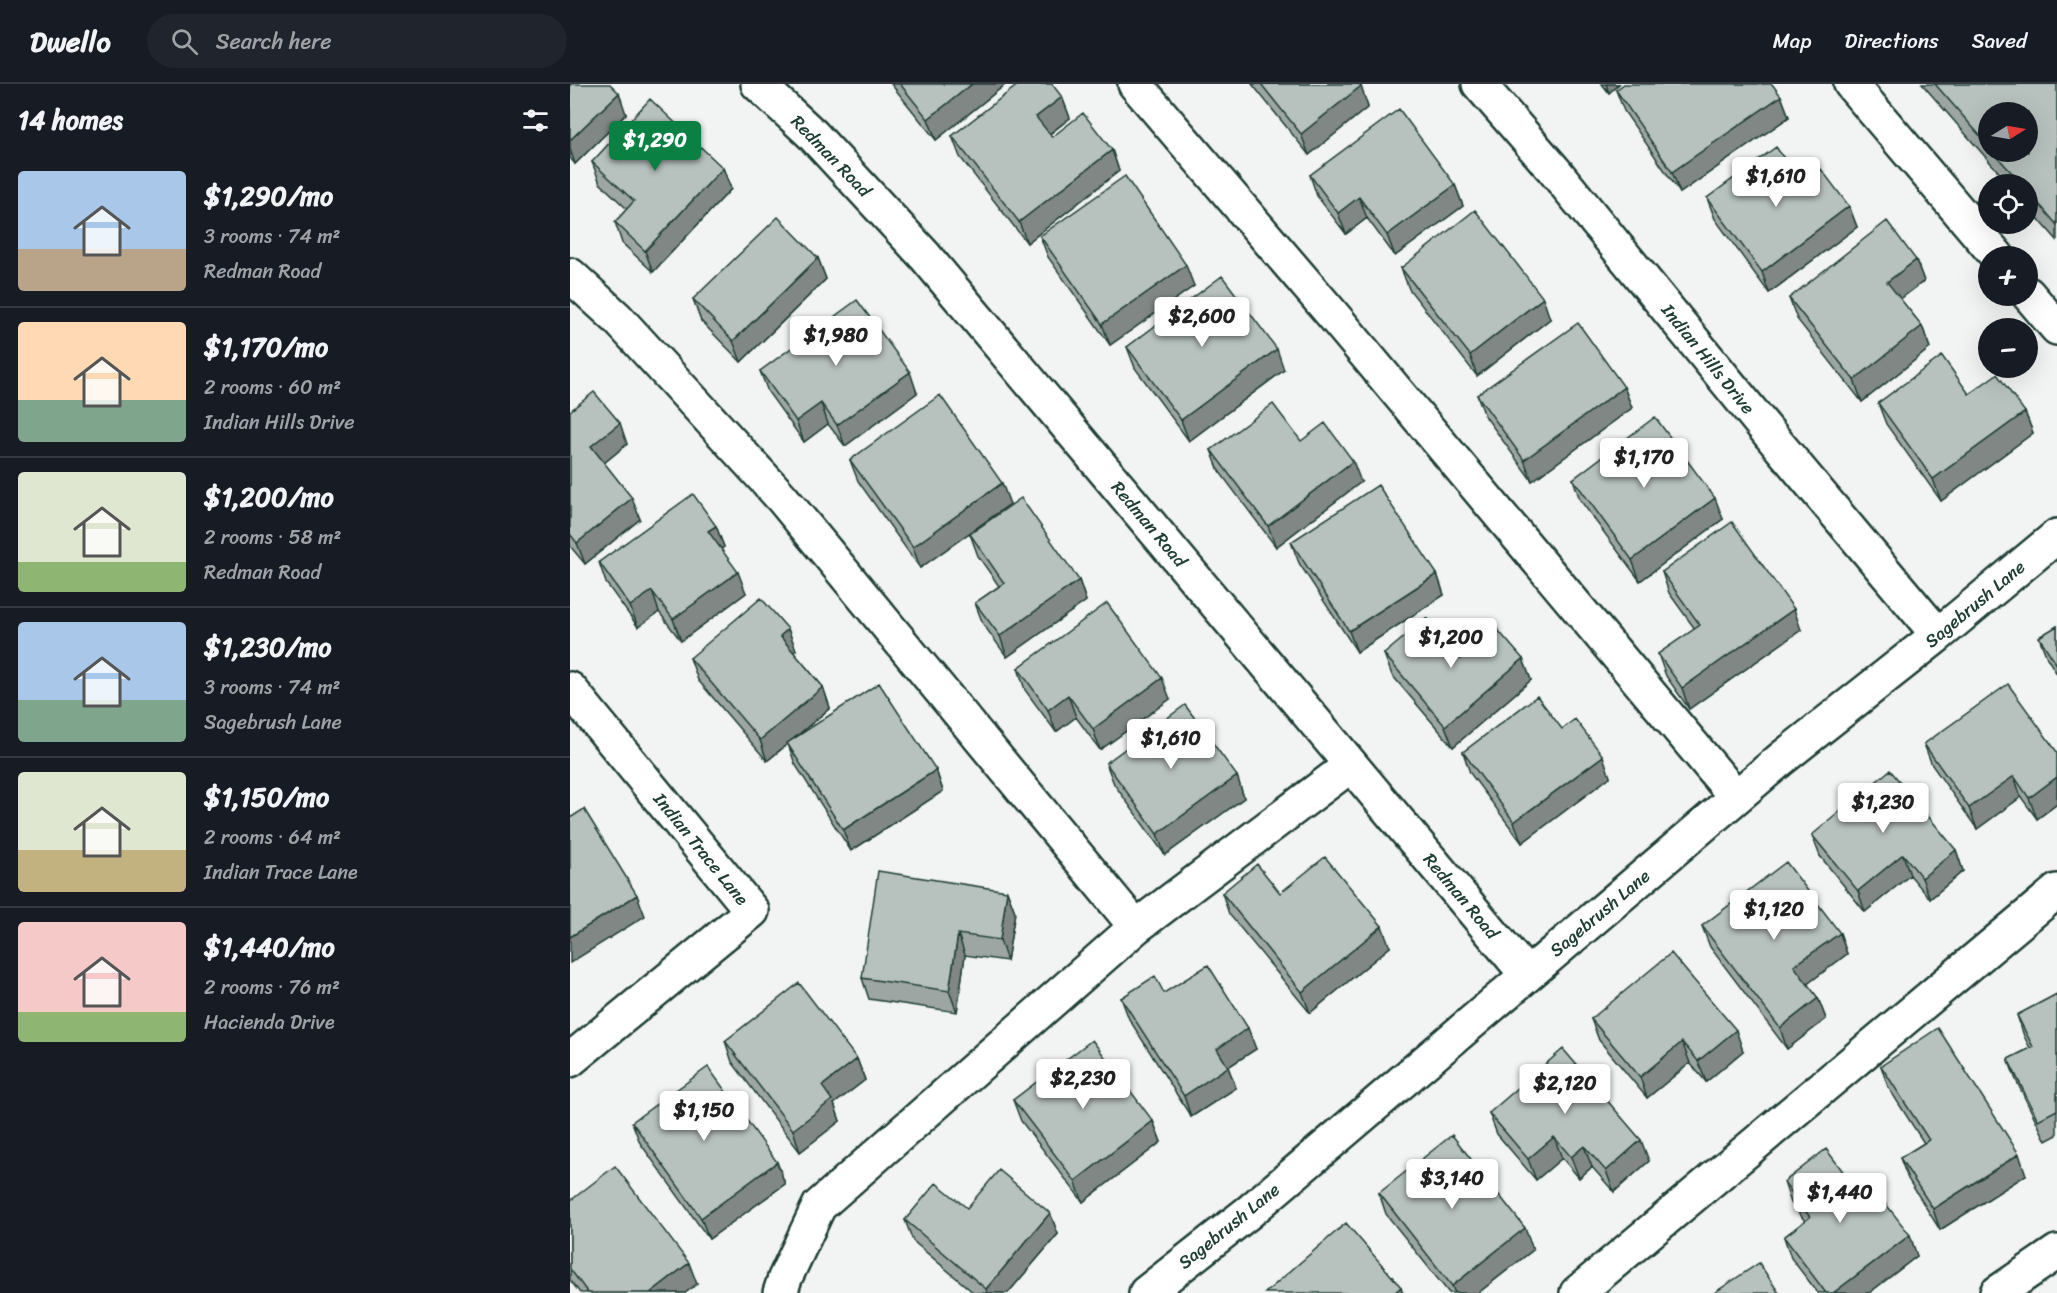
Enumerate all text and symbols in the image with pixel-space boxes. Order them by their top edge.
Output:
search box [147,14,567,68]
text: Dwello [30,17,111,66]
text: Search here [216,22,332,61]
text: Map [1773,22,1811,60]
text: Directions [1844,22,1939,60]
text: Saved [1972,22,2027,60]
icon: search [168,25,201,58]
text: 14 homes [18,97,123,143]
north arrow [1978,102,2038,162]
map controls [1978,102,2038,378]
icon: filters [519,104,552,137]
street label: Redman Road [783,107,880,206]
pin: $1,290 [606,121,704,172]
text: $1,290 [623,123,687,158]
pin: $1,610 [1727,157,1825,208]
text: $1,610 [1746,159,1806,194]
text: $1,290/mo [204,173,333,219]
button: locate [1978,174,2038,234]
icon: home [66,195,138,267]
text: 3 rooms · 74 m² [204,219,340,254]
button: + [1978,246,2038,306]
text: Redman Road [204,254,321,289]
street label: Indian Hills Drive [1652,295,1763,422]
pin: $2,600 [1153,297,1251,348]
text: $2,600 [1168,299,1236,334]
pin: $1,980 [787,316,885,367]
text: $1,980 [804,318,868,353]
button: − [1978,318,2038,378]
text: $1,170/mo [204,324,328,370]
icon: home [66,346,138,418]
text: 2 rooms · 60 m² [204,370,341,405]
text: Indian Hills Drive [204,405,355,440]
pin: $1,170 [1595,438,1693,489]
text: $1,170 [1614,440,1674,475]
street label: Redman Road [1103,473,1196,576]
text: $1,200/mo [204,474,334,520]
icon: home [66,496,138,568]
text: 2 rooms · 58 m² [204,520,341,555]
street label: Sagebrush Lane [1917,552,2033,656]
text: Redman Road [204,555,321,590]
pin: $1,200 [1402,618,1500,669]
text: $1,200 [1419,620,1483,655]
text: $1,230/mo [204,624,331,670]
icon: home [66,646,138,718]
text: 3 rooms · 74 m² [204,670,340,705]
text: Sagebrush Lane [204,705,342,740]
pin: $1,610 [1122,719,1220,770]
text: $1,610 [1141,721,1201,756]
text: $1,150/mo [204,774,329,820]
pin: $1,230 [1834,783,1932,834]
street label: Indian Trace Lane [644,784,757,913]
text: $1,230 [1852,785,1914,820]
icon: home [66,796,138,868]
text: 2 rooms · 64 m² [204,820,341,855]
street label: Redman Road [1415,845,1508,948]
text: Indian Trace Lane [204,855,358,890]
street label: Sagebrush Lane [1542,861,1658,965]
pin: $1,120 [1725,890,1823,941]
text: $1,120 [1744,892,1804,927]
text: $1,440/mo [204,924,335,970]
icon: home [66,946,138,1018]
text: 2 rooms · 76 m² [204,970,340,1005]
text: Hacienda Drive [204,1005,335,1040]
pin: $2,230 [1034,1059,1132,1110]
text: $2,230 [1050,1061,1116,1096]
pin: $2,120 [1516,1064,1614,1115]
text: $2,120 [1533,1066,1597,1101]
pin: $1,150 [655,1091,753,1142]
text: $1,150 [674,1093,734,1128]
pin: $3,140 [1403,1159,1501,1210]
text: $3,140 [1420,1161,1484,1196]
pin: $1,440 [1791,1173,1889,1224]
street label: Sagebrush Lane [1171,1175,1287,1277]
text: $1,440 [1807,1175,1873,1210]

